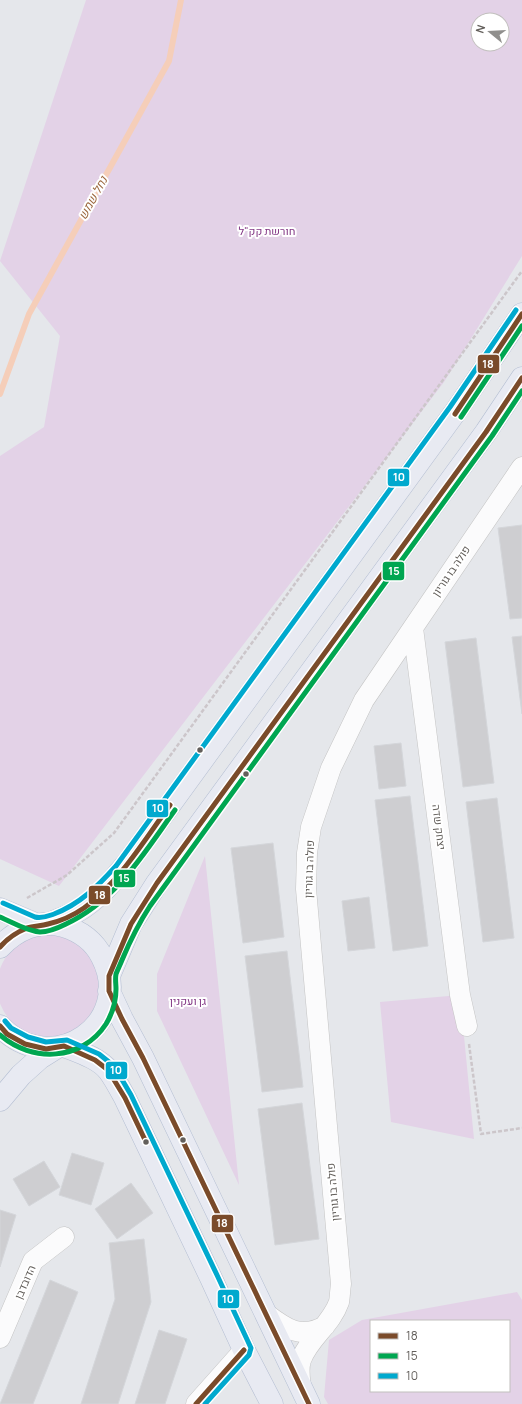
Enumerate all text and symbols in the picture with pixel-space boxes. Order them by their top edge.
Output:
north arrow [470,12,510,52]
text: N [472,23,488,35]
water label: נחל שמש [74,172,112,222]
park label: חורשת קק"ל [239,223,295,238]
line badge: 18 [477,354,500,374]
text: 18 [482,356,494,371]
line badge: 10 [387,468,410,487]
text: 10 [393,469,405,484]
street label: פולה בו גוריון [428,542,473,599]
line badge: 15 [382,561,405,581]
text: 15 [388,563,400,578]
unlabelled marker [195,745,205,755]
unlabelled marker [241,769,251,779]
line badge: 10 [146,799,169,818]
text: 10 [152,800,164,815]
street label: יצחק שדה [429,803,450,851]
street label: פולה בו גוריון [300,840,317,898]
line badge: 15 [113,869,136,888]
text: 15 [118,870,130,885]
line badge: 18 [88,885,111,905]
text: 18 [94,887,106,902]
park label: גן ועקנין [170,993,206,1008]
line badge: 10 [105,1061,128,1080]
text: 10 [110,1062,122,1077]
unlabelled marker [178,1135,188,1145]
unlabelled marker [141,1137,151,1147]
street label: פולה בו גוריון [322,1162,343,1222]
line badge: 18 [211,1214,234,1233]
text: 18 [216,1215,228,1230]
street label: הדובדבן [10,1262,39,1301]
line badge: 10 [217,1289,240,1309]
text: 10 [222,1291,234,1306]
legend [370,1320,510,1392]
text: 18 [406,1327,418,1344]
text: 15 [406,1347,418,1364]
text: 10 [406,1367,418,1384]

